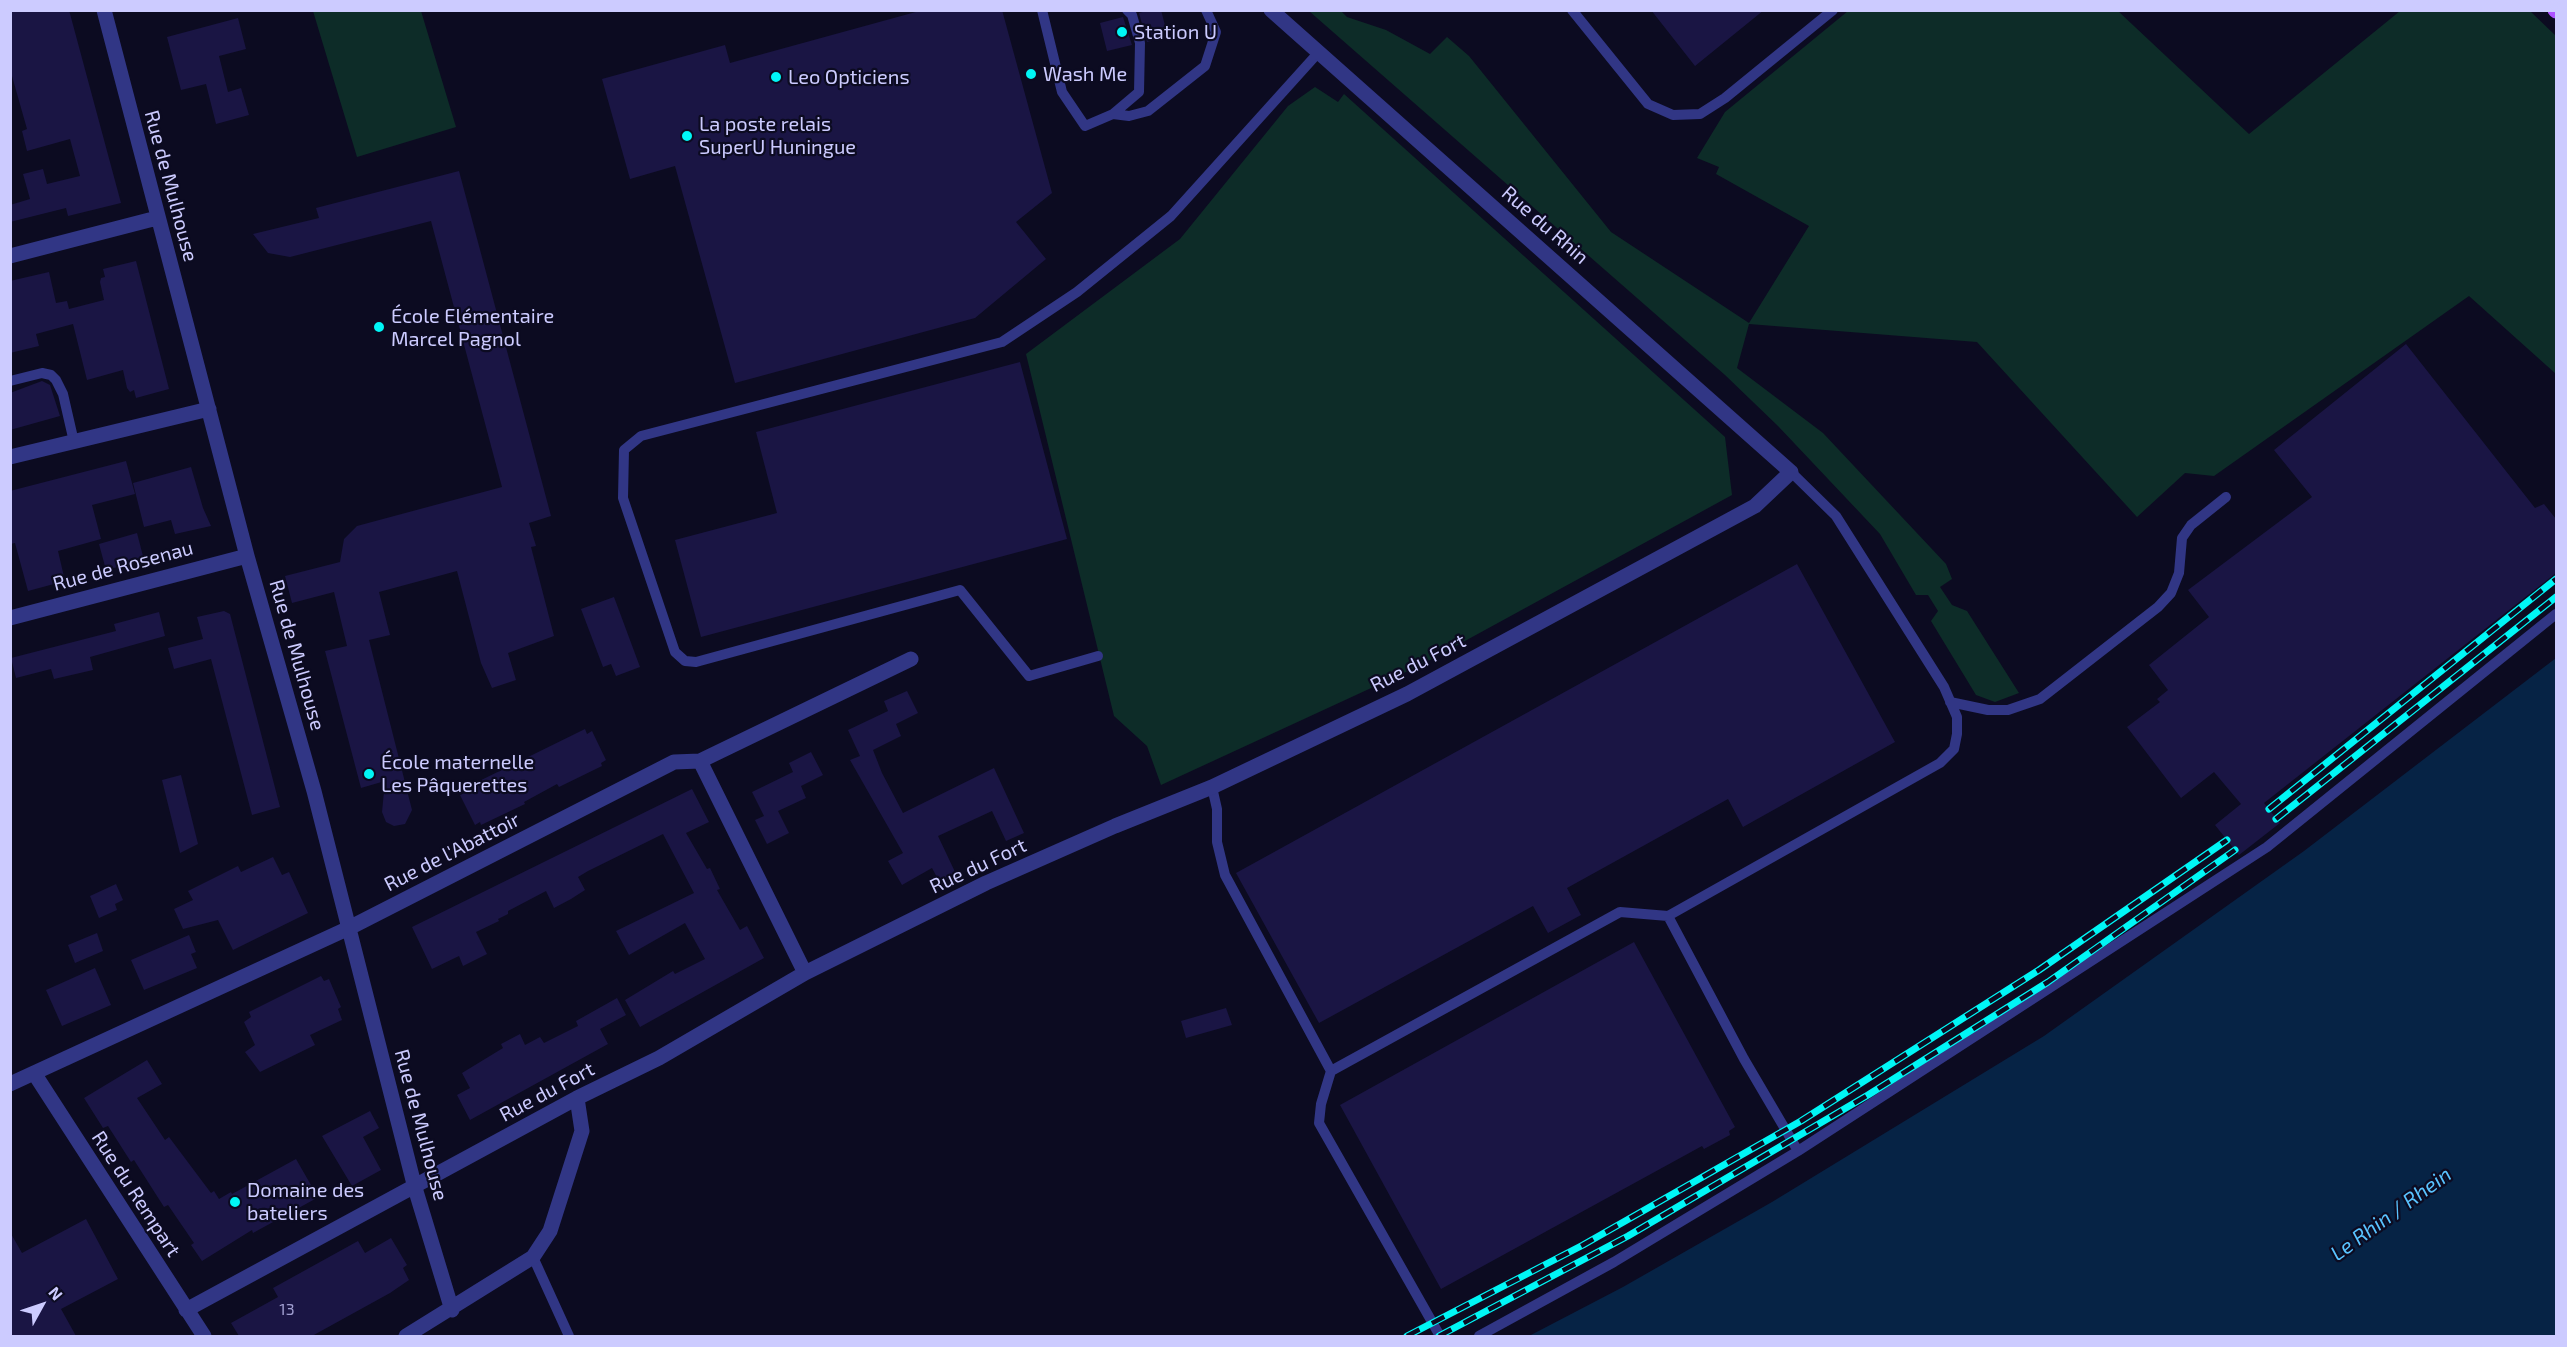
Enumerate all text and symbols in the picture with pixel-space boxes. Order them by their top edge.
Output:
place label: Station U [1134,20,1217,44]
marker: Station U [1115,25,1129,39]
place label: Wash Me [1043,62,1127,86]
place label: Leo Opticiens [788,65,910,89]
marker: Wash Me [1024,67,1038,81]
marker: Leo Opticiens [769,70,783,84]
street label: Rue de Mulhouse [139,108,203,264]
place label: La poste relais SuperU Huningue [699,112,856,159]
marker: La poste relais SuperU Huningue [680,129,694,143]
street label: Rue du Rhin [1497,181,1593,269]
place label: École Elémentaire Marcel Pagnol [391,304,554,351]
marker: École Elémentaire Marcel Pagnol [372,320,386,334]
street label: Rue de Rosenau [50,536,196,596]
street label: Rue de Mulhouse [264,577,330,733]
street label: Rue du Fort [1366,629,1470,697]
place label: École maternelle Les Pâquerettes [381,750,534,797]
marker: École maternelle Les Pâquerettes [362,767,376,781]
street label: Rue de l'Abattoir [380,807,524,897]
street label: Rue du Fort [926,833,1030,899]
street label: Rue de Mulhouse [389,1047,453,1203]
street label: Rue du Fort [496,1057,598,1127]
street label: Rue du Rempart [86,1127,186,1261]
water label: Le Rhin / Rhein [2326,1162,2456,1266]
place label: Domaine des bateliers [247,1178,364,1225]
marker: Domaine des bateliers [228,1195,242,1209]
north arrow [12,1275,72,1335]
text: N [45,1283,67,1304]
house number: 13 [279,1300,295,1320]

